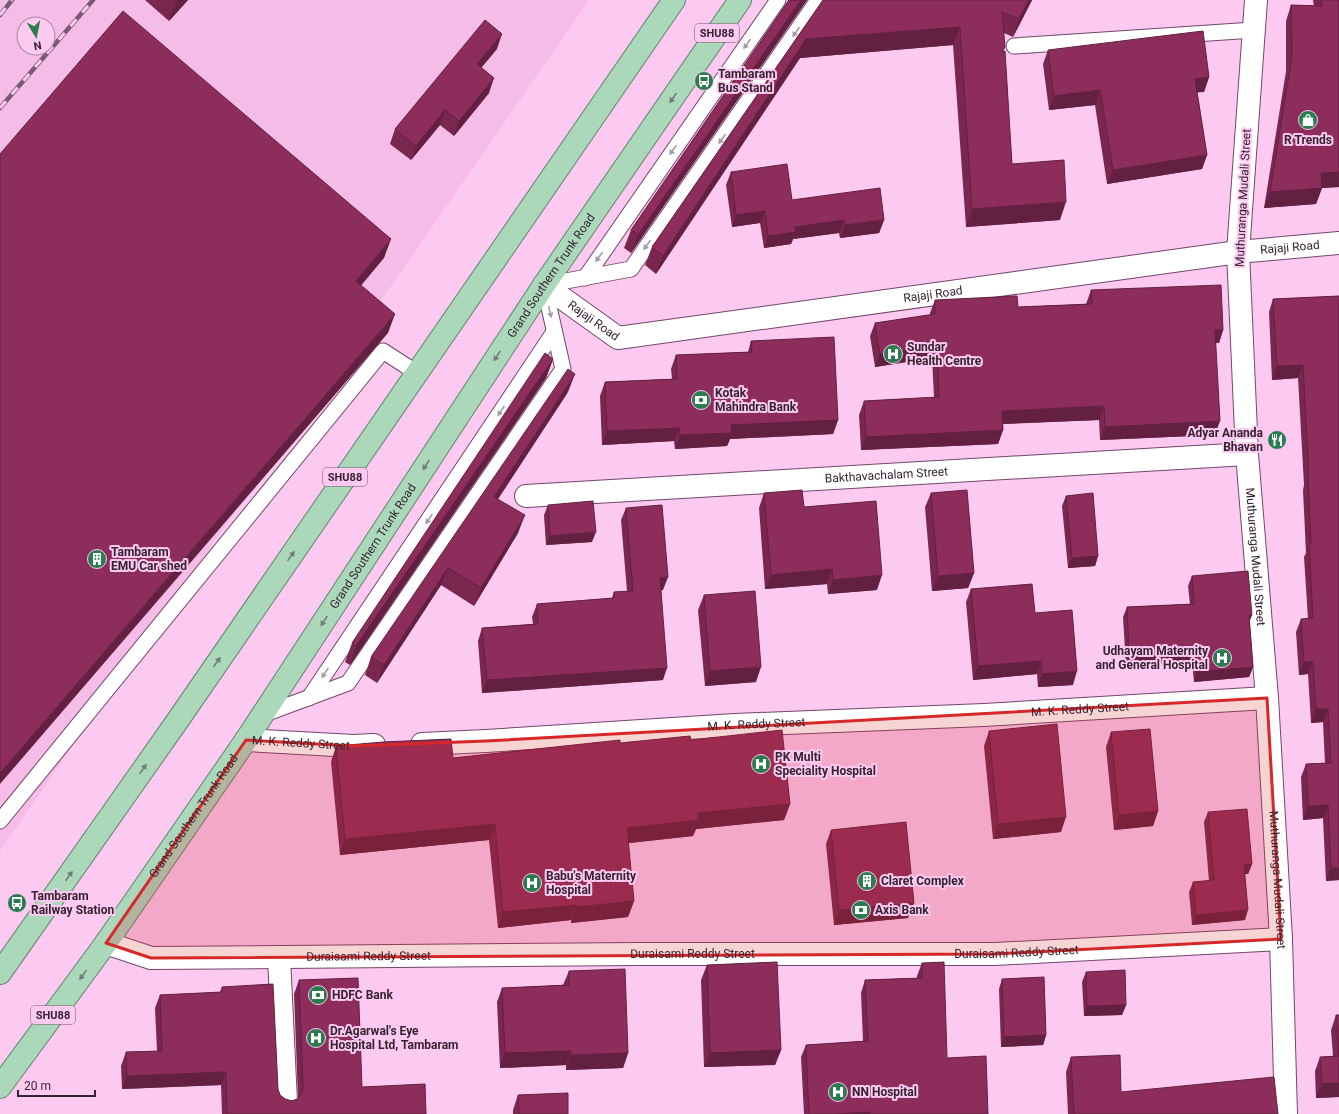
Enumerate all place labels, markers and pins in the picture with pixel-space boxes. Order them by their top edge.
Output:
place label: Tambaram Bus Stand [718,67,776,95]
bus stop icon: Tambaram Bus Stand [693,70,715,92]
shop icon: R Trends [1297,109,1319,131]
place label: R Trends [1284,133,1332,147]
place label: Sundar Health Centre [907,340,982,368]
hospital icon: Sundar Health Centre [882,343,904,365]
place label: Kotak Mahindra Bank [715,386,797,414]
bank icon: Kotak Mahindra Bank [690,389,712,411]
place label: Adyar Ananda Bhavan [1188,426,1264,454]
restaurant icon: Adyar Ananda Bhavan [1266,429,1288,451]
place label: Tambaram EMU Car shed [111,545,187,573]
building icon: Tambaram EMU Car shed [86,548,108,570]
place label: Udhayam Maternity and General Hospital [1095,644,1209,672]
hospital icon: Udhayam Maternity and General Hospital [1211,647,1233,669]
place label: PK Multi Speciality Hospital [775,750,876,778]
hospital icon: PK Multi Speciality Hospital [750,753,772,775]
place label: Babu's Maternity Hospital [546,869,637,897]
building icon: Claret Complex [856,870,878,892]
hospital icon: Babu's Maternity Hospital [521,872,543,894]
place label: Claret Complex [881,874,965,888]
place label: Tambaram Railway Station [31,889,115,917]
bus stop icon: Tambaram Railway Station [6,892,28,914]
bank icon: Axis Bank [850,899,872,921]
place label: Axis Bank [875,903,929,917]
bank icon: HDFC Bank [307,984,329,1006]
place label: HDFC Bank [332,988,393,1002]
place label: Dr.Agarwal's Eye Hospital Ltd, Tambaram [330,1024,458,1052]
hospital icon: Dr.Agarwal's Eye Hospital Ltd, Tambaram [305,1027,327,1049]
hospital icon: NN Hospital [827,1081,849,1103]
place label: NN Hospital [852,1085,917,1099]

